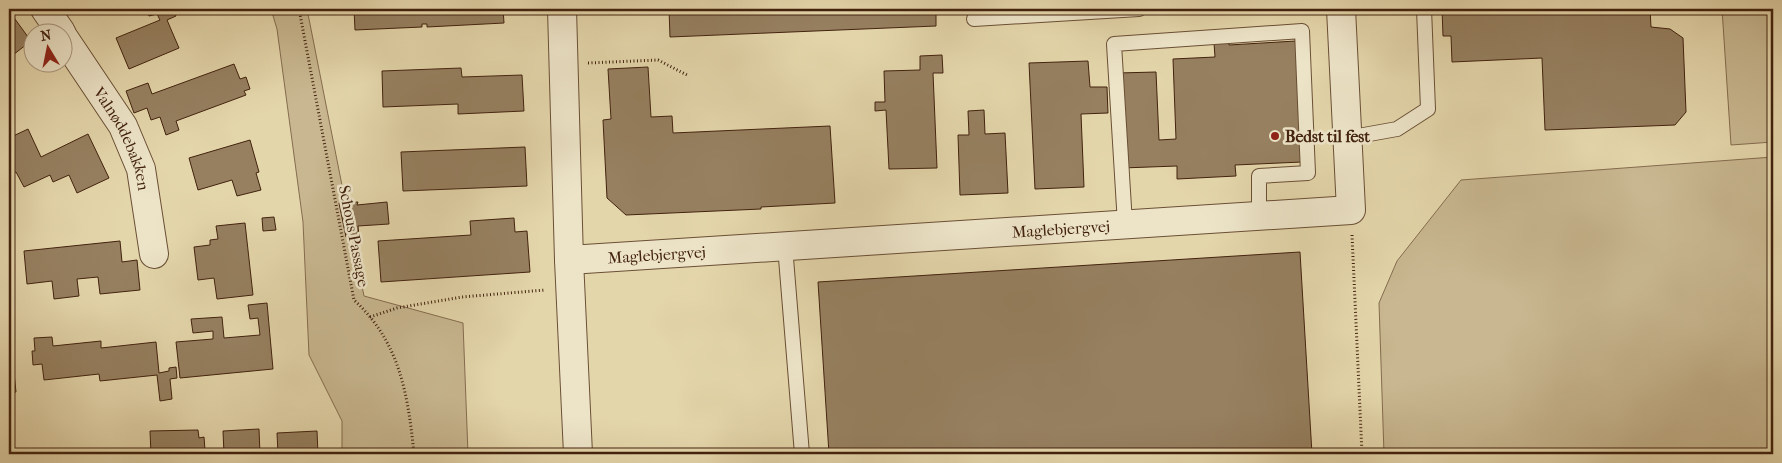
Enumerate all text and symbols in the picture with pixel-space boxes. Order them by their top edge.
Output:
north arrow [22,22,72,72]
text: N [39,26,53,45]
street label: Valnøddebakken [89,82,154,192]
place label: Bedst til fest [1285,127,1370,146]
marker: Bedst til fest [1269,130,1281,142]
street label: Schous Passage [335,184,373,288]
street label: Maglebjergvej [1011,216,1111,241]
street label: Maglebjergvej [607,242,706,267]

